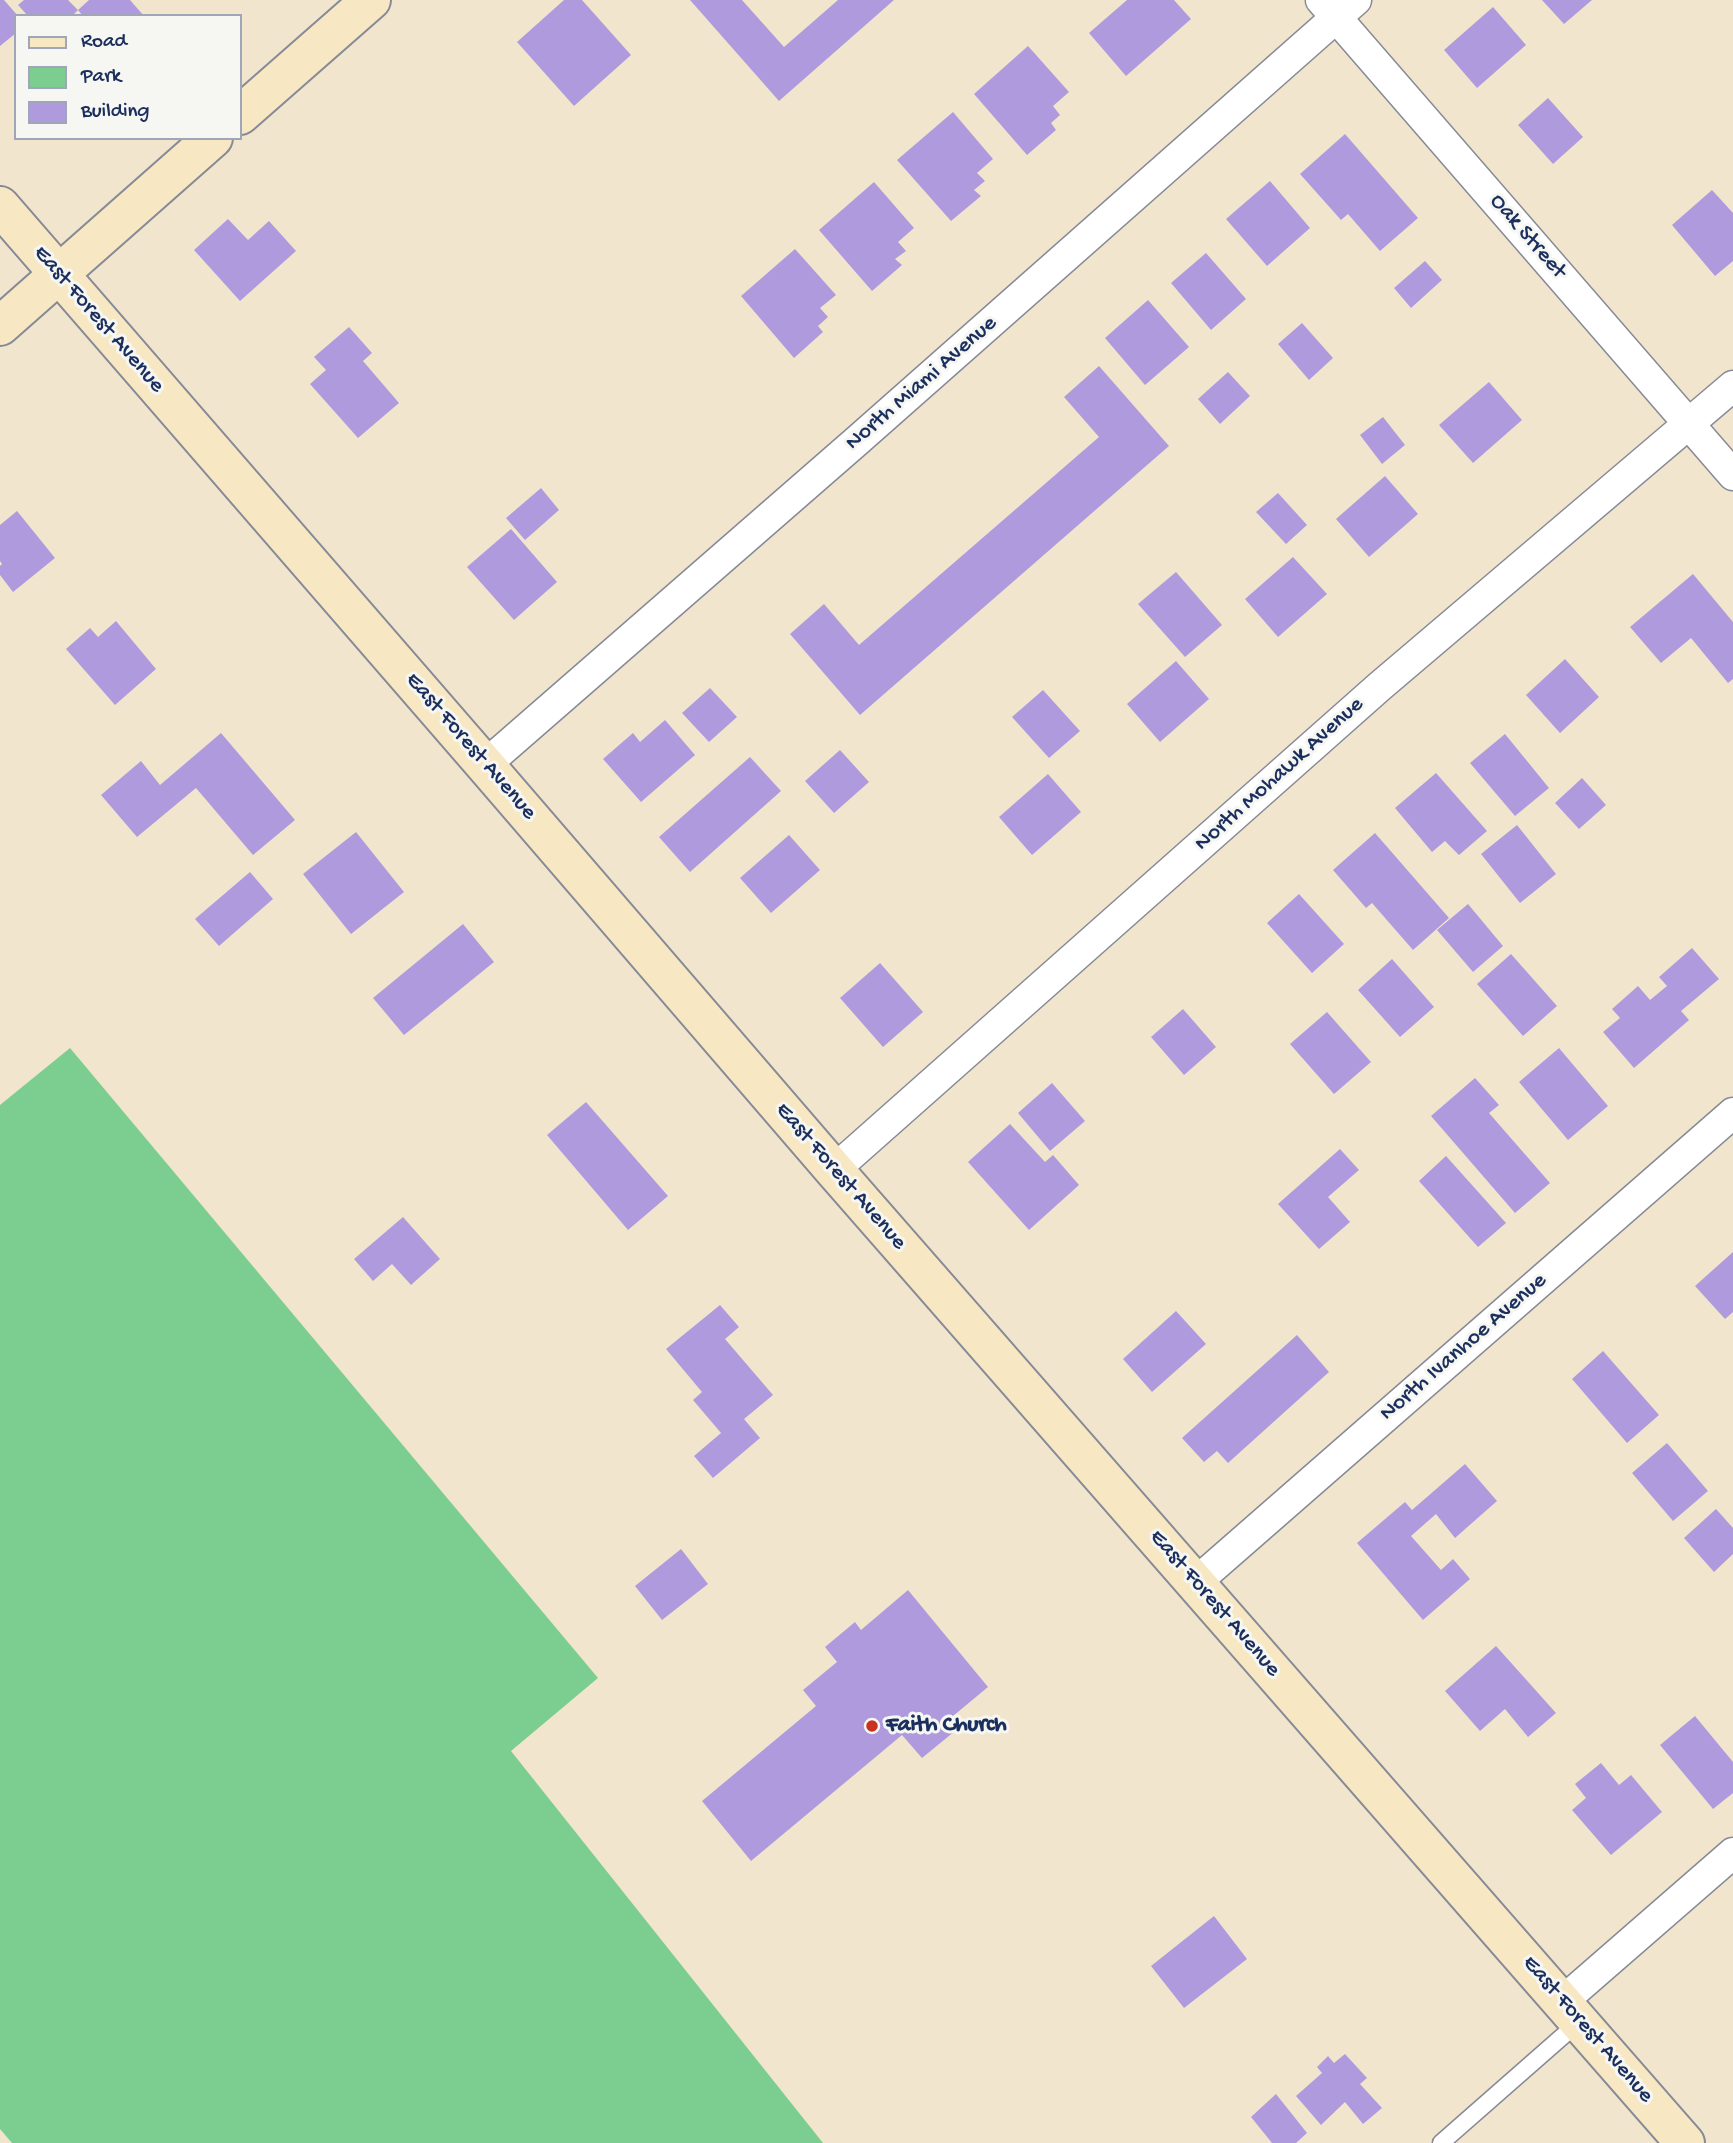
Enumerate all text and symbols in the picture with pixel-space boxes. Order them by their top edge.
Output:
legend [14,14,242,140]
text: Road [81,30,127,55]
text: Park [81,65,121,90]
text: Building [81,100,150,125]
street label: Oak Street [1483,189,1571,285]
street label: East Forest Avenue [26,241,170,399]
street label: North Miami Avenue [841,311,1003,457]
street label: East Forest Avenue [398,668,542,826]
street label: North Mohawk Avenue [1190,692,1370,858]
street label: East Forest Avenue [768,1098,912,1256]
street label: North Ivanhoe Avenue [1375,1268,1553,1428]
street label: East Forest Avenue [1142,1525,1286,1683]
place label: Faith Church [886,1712,1007,1740]
marker: Faith Church [864,1718,880,1734]
street label: East Forest Avenue [1515,1951,1659,2109]

